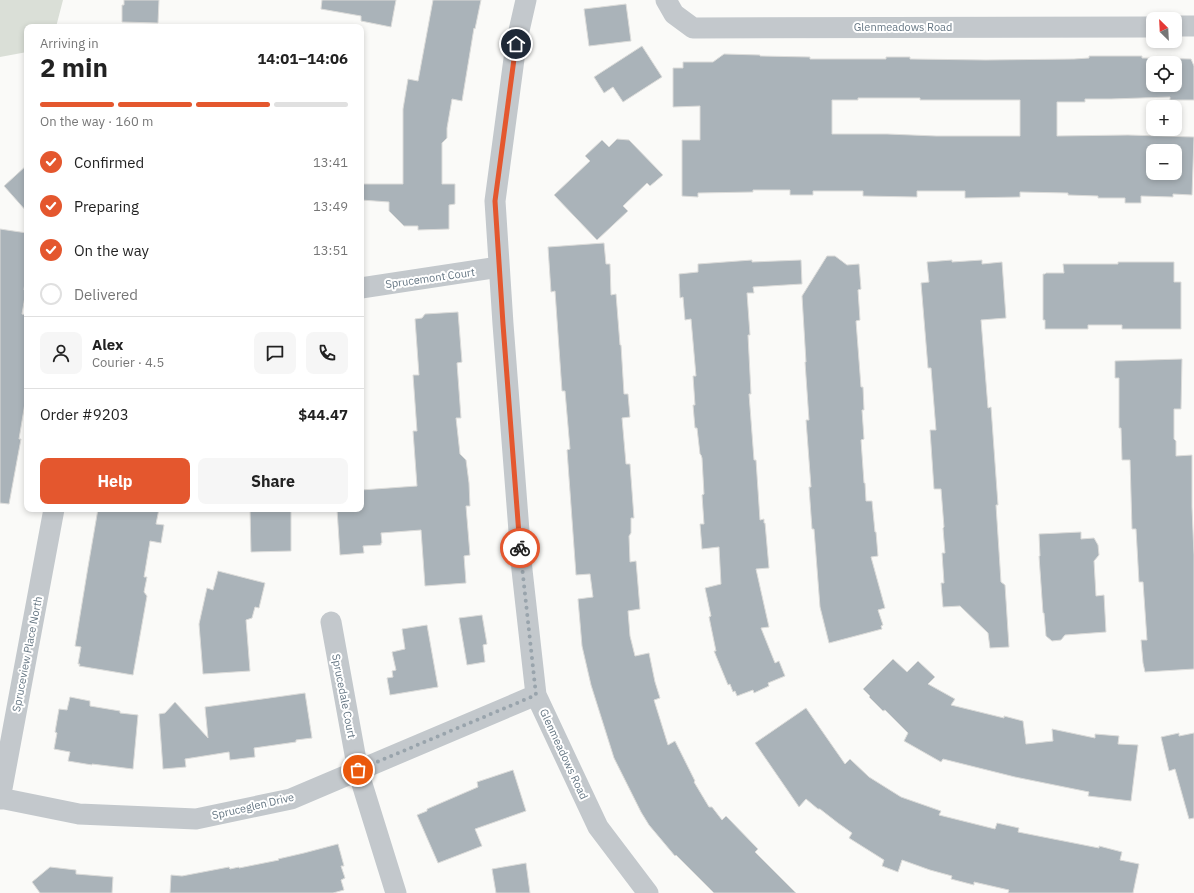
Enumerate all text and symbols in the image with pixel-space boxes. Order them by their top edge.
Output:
north arrow [1146,12,1182,48]
map controls [1146,12,1182,180]
street label: Glenmeadows Road [854,20,952,34]
pin [499,27,533,61]
icon: home [505,33,527,55]
text: Arriving in [40,35,99,52]
text: 14:01–14:06 [257,49,348,68]
text: 2 min [40,50,108,84]
button: locate [1146,56,1182,92]
button: + [1146,100,1182,136]
text: On the way · 160 m [40,113,153,130]
button: − [1146,144,1182,180]
icon: check [40,151,62,173]
text: Confirmed [74,153,144,172]
text: 13:41 [313,154,348,171]
icon: check [40,195,62,217]
text: Preparing [74,197,139,216]
text: 13:49 [313,198,348,215]
icon: check [40,239,62,261]
text: On the way [74,241,149,260]
text: 13:51 [313,242,348,259]
street label: Sprucemont Court [384,265,476,291]
text: Delivered [74,285,138,304]
button: person [40,332,82,374]
button: chat [254,332,296,374]
button: phone [306,332,348,374]
text: Alex [92,335,123,354]
text: Courier · 4.5 [92,354,164,371]
text: Order #9203 [40,405,129,424]
text: $44.47 [298,405,348,424]
button: Help [40,458,190,504]
button: Share [198,458,348,504]
courier [500,528,540,568]
icon: bike [509,537,531,559]
street label: Spruceview Place North [9,595,45,713]
street label: Sprucedale Court [329,653,359,739]
street label: Glenmeadows Road [537,706,591,802]
pin [341,753,375,787]
icon: bag [347,759,369,781]
street label: Spruceglen Drive [211,790,295,822]

